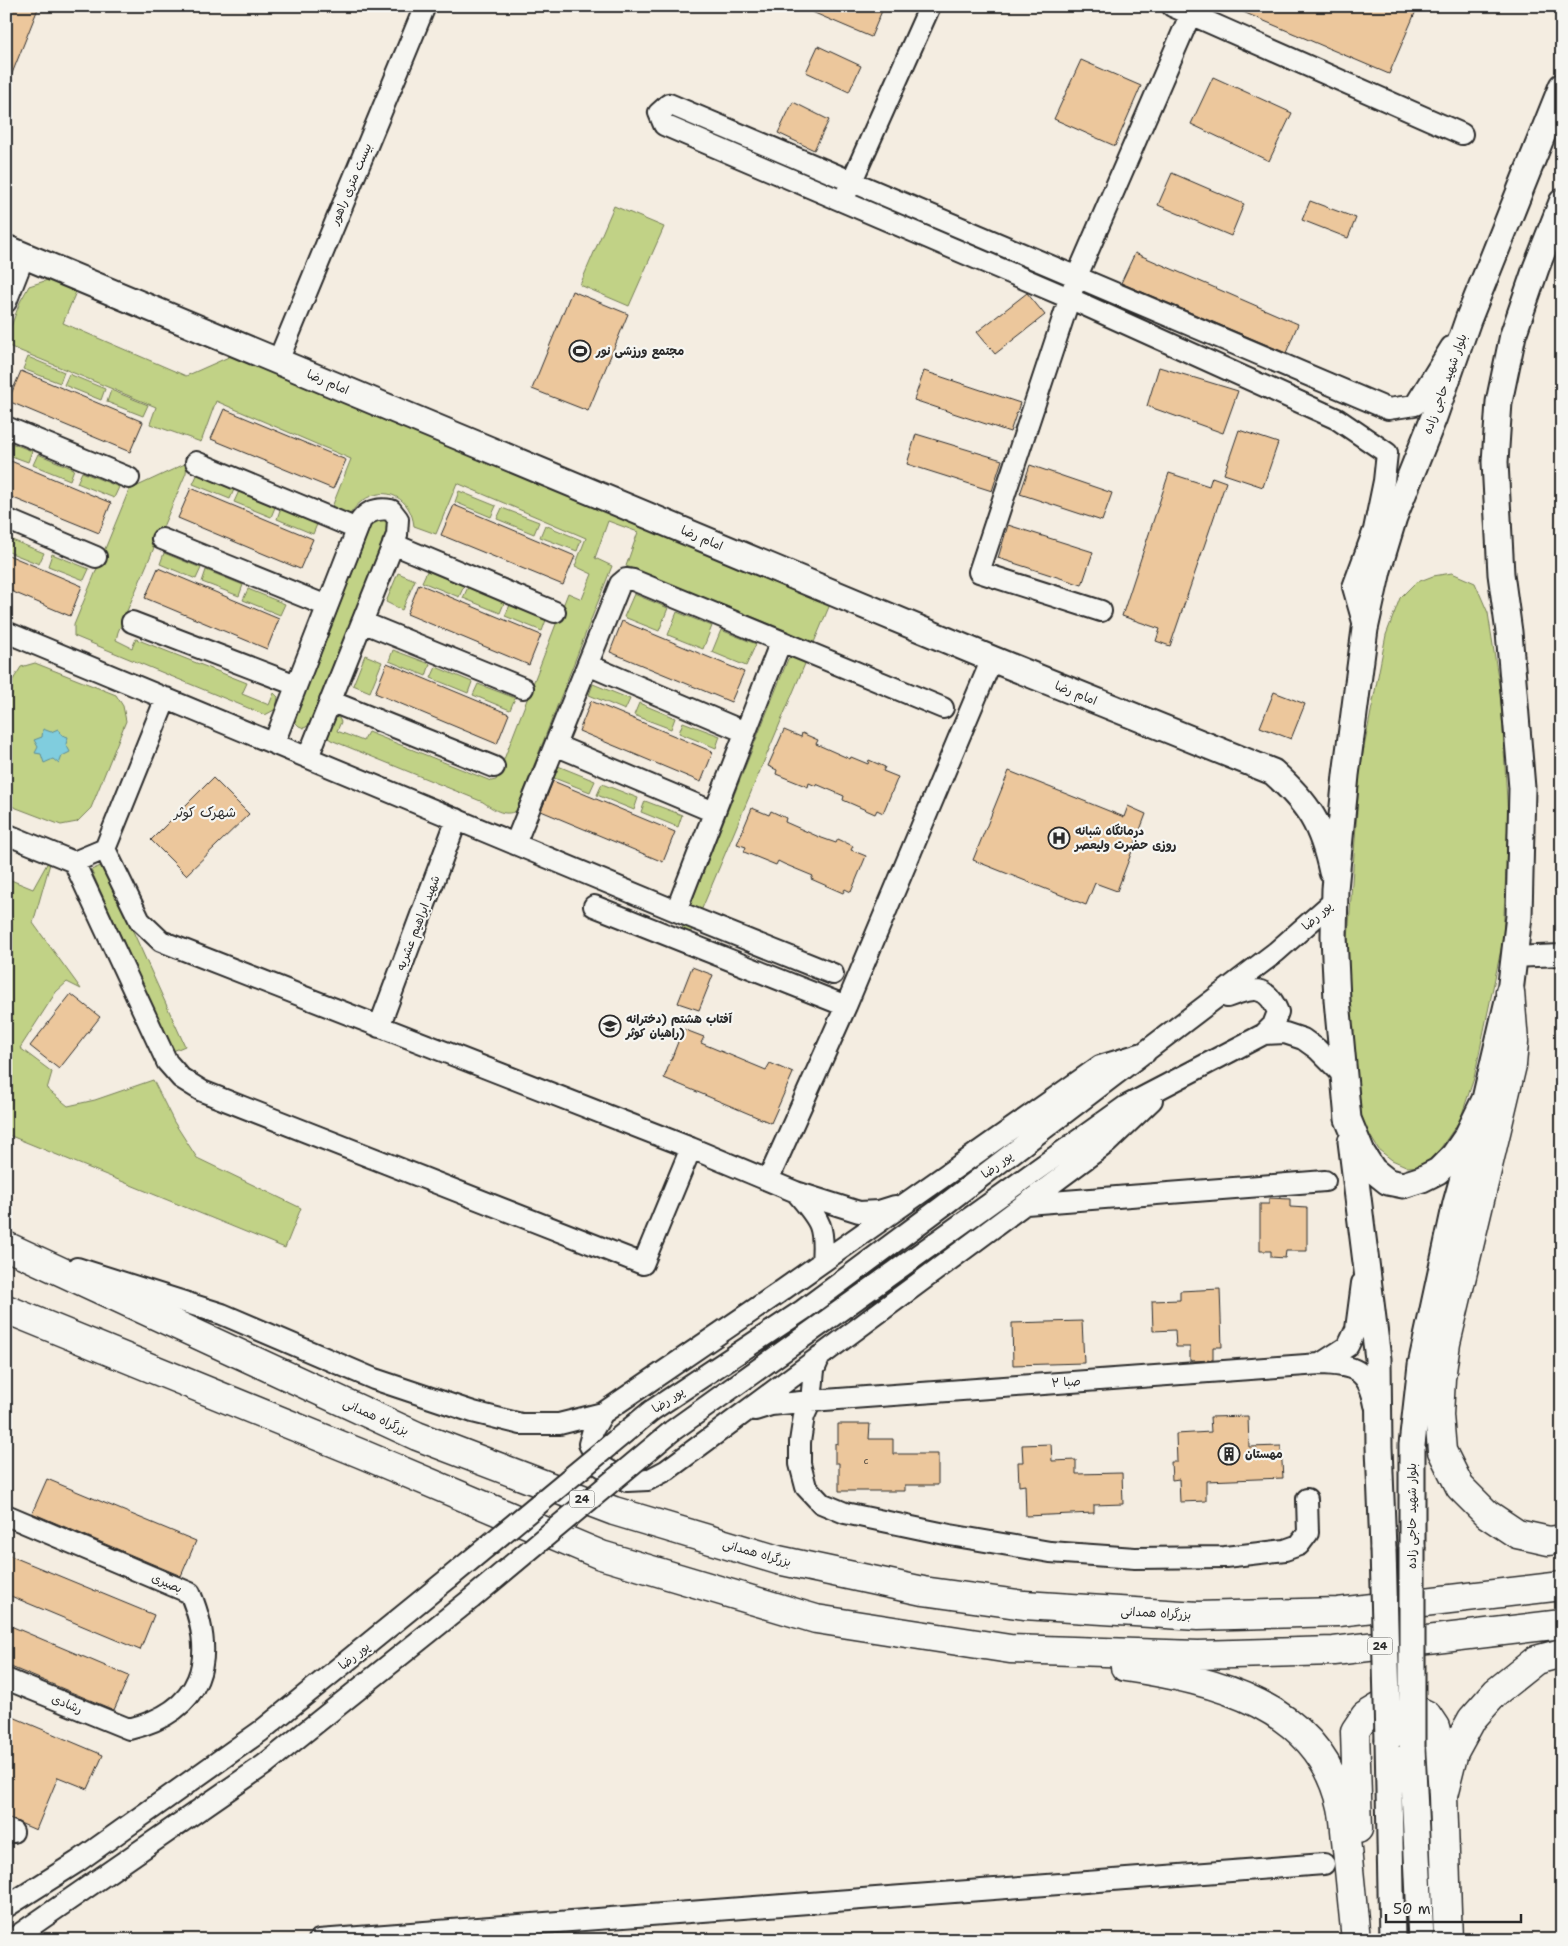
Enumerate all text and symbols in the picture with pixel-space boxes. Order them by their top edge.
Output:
street label: بیست متری راهور [326,141,375,228]
street label: بلوار شهید حاجی زاده [1419,332,1471,436]
sports icon: مجتمع ورزشی نور [568,339,592,363]
place label: مجتمع ورزشی نور [595,343,684,360]
street label: امام رضا [304,366,352,399]
street label: امام رضا [678,522,726,555]
street label: امام رضا [1052,677,1100,710]
district label: شهرک کوثر [173,803,236,821]
place label: درمانگاه شبانه روزی حضرت ولیعصر [1074,823,1177,853]
hospital icon: درمانگاه شبانه روزی حضرت ولیعصر [1047,826,1071,850]
street label: شهید ابراهیم عشریه [392,873,444,973]
street label: پور رضا [1298,898,1336,934]
place label: آفتاب هشتم (دخترانه راهیان کوثر) [625,1011,733,1041]
school or university icon: آفتاب هشتم (دخترانه راهیان کوثر) [598,1014,622,1038]
street label: پور رضا [978,1148,1016,1182]
street label: صبا ۲ [1051,1373,1081,1391]
street label: پور رضا [649,1383,687,1417]
street label: بزرگراه همدانی [341,1395,411,1439]
building icon: مهستان [1217,1442,1241,1466]
place label: مهستان [1245,1446,1283,1462]
house number: c [863,1454,869,1467]
street label: بلوار شهید حاجی زاده [1404,1463,1420,1569]
road number: 24 [570,1490,594,1508]
street label: بزرگراه همدانی [721,1536,793,1570]
street label: بصیری [149,1569,185,1597]
street label: بزرگراه همدانی [1120,1603,1192,1623]
road number: 24 [1368,1638,1392,1654]
street label: پور رضا [335,1639,373,1673]
street label: رشادی [49,1691,85,1717]
scale bar [1386,1891,1520,1923]
text: 50 m [1393,1899,1431,1919]

